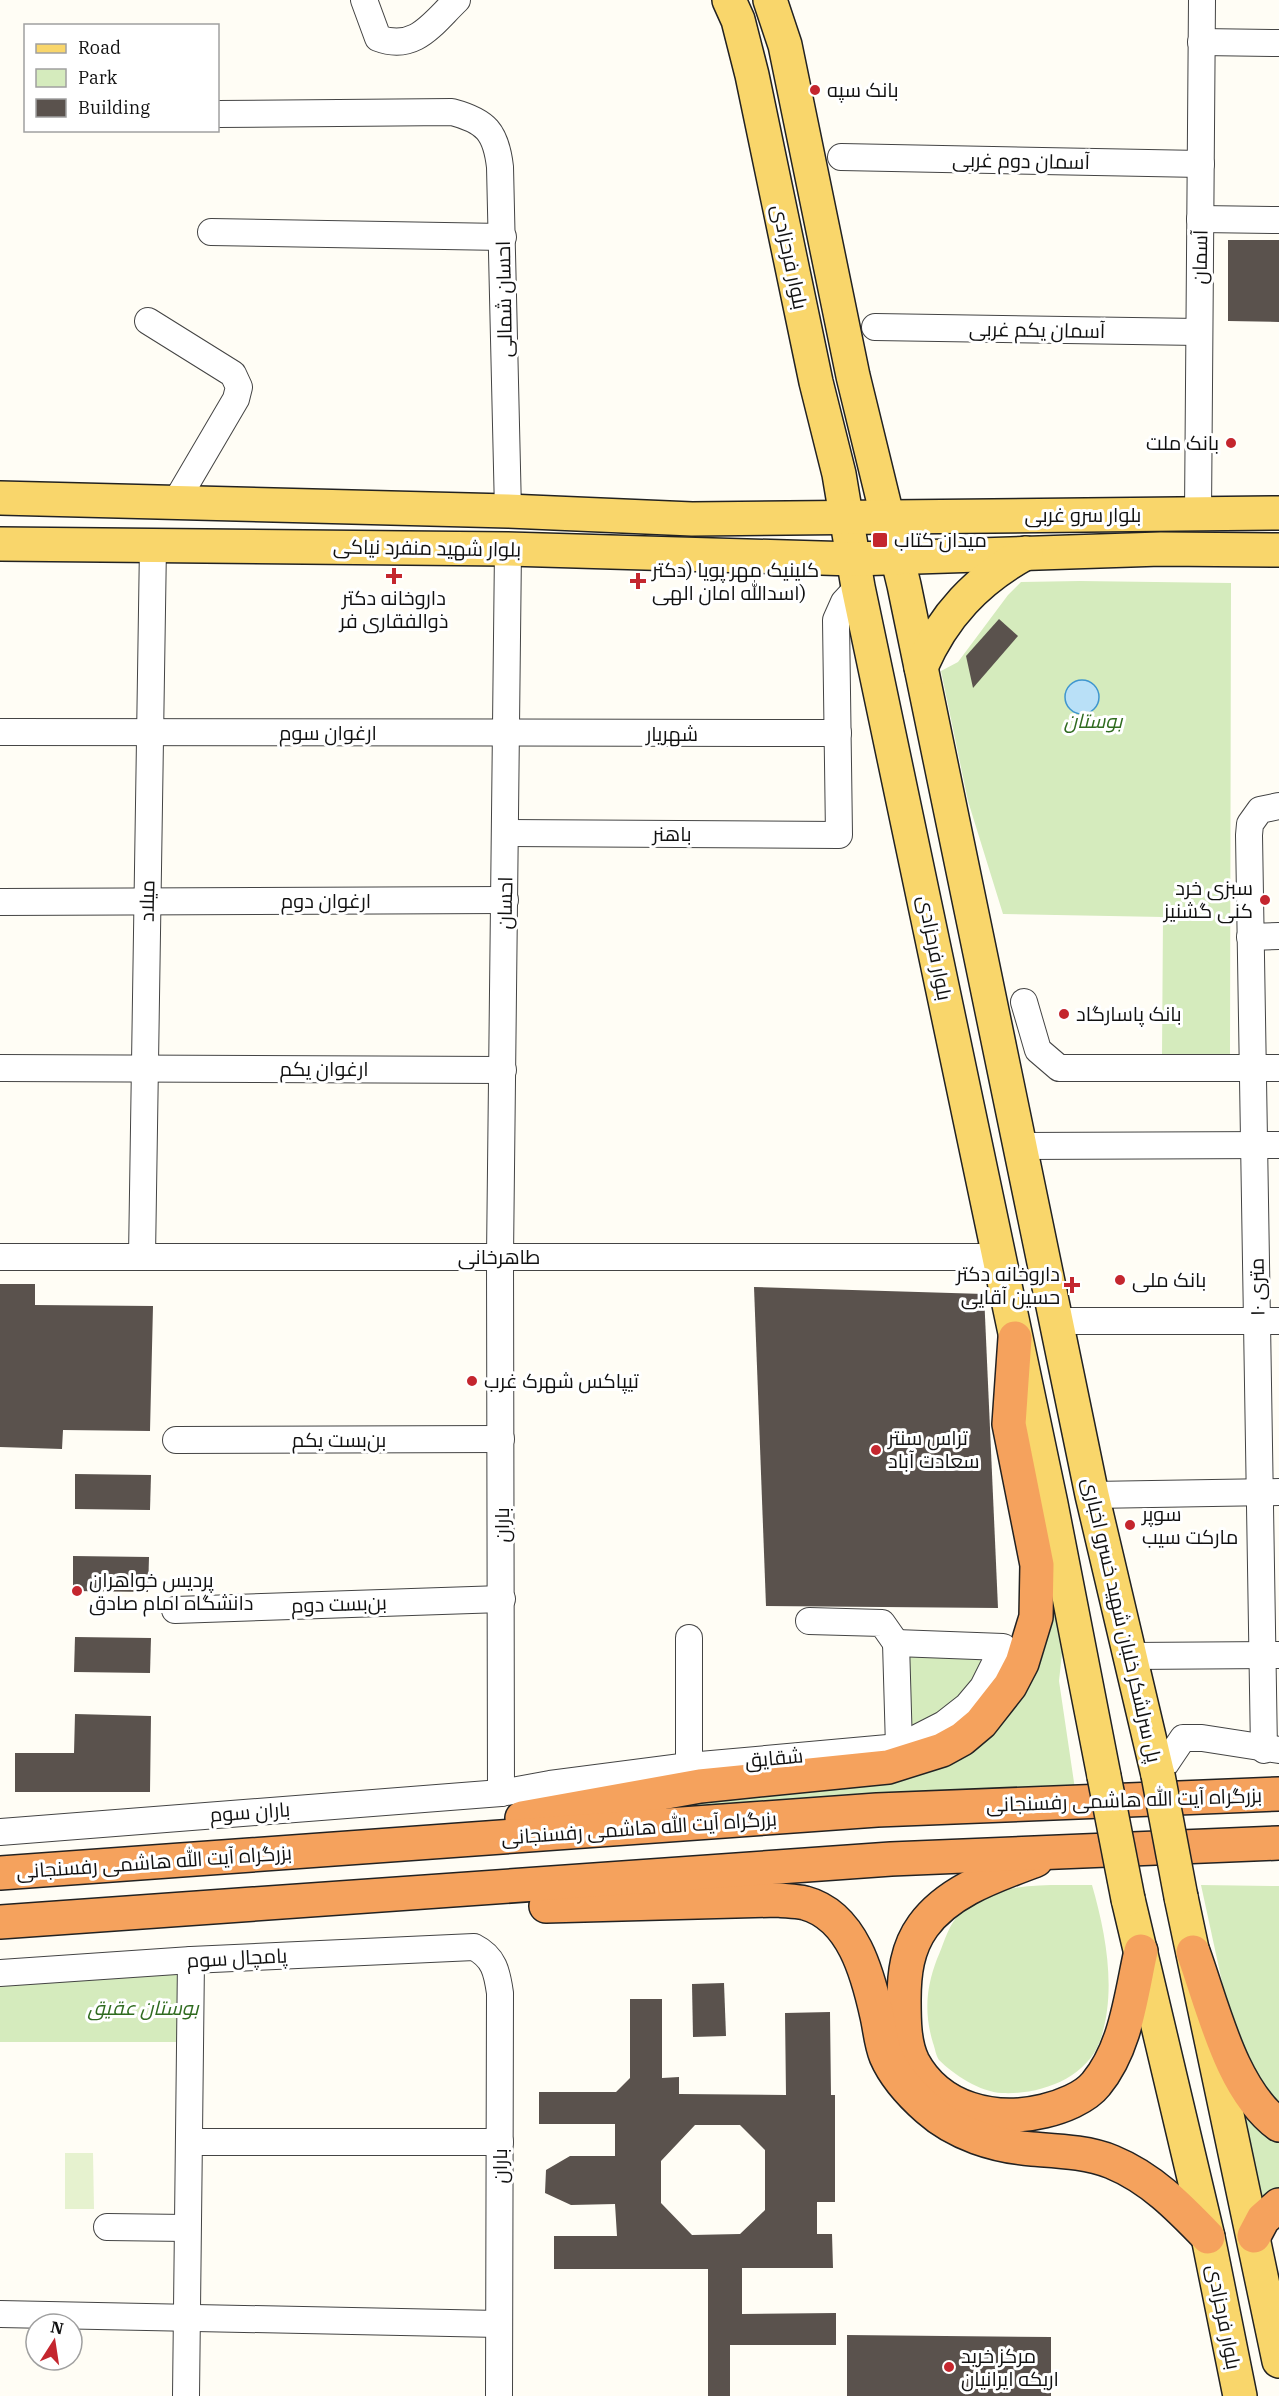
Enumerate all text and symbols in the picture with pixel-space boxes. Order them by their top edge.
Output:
legend [24,24,219,132]
text: Road [78,36,121,59]
text: Park [78,66,118,89]
place label: بانک سپه [827,76,899,103]
marker: بانک سپه [808,83,822,97]
text: Building [78,96,150,119]
street label: آسمان دوم غربی [952,146,1091,176]
street label: بلوار فرحزادی [766,202,815,312]
street label: آسمان [1186,229,1213,285]
street label: احسان شمالی [489,240,518,358]
street label: آسمان یکم غربی [969,315,1106,345]
place label: بانک ملت [1146,429,1219,456]
marker: بانک ملت [1224,436,1238,450]
street label: بلوار سرو غربی [1025,501,1141,528]
place label: میدان کتاب [894,526,987,553]
marker: میدان کتاب [871,531,889,549]
street label: بلوار شهید منفرد نیاکی [333,532,521,563]
place label: کلینیک مهر پویا (دکتر اسدالله امان الهی) [651,556,819,606]
marker: داروخانه دکتر ذوالفقاری فر [387,569,401,583]
marker: کلینیک مهر پویا (دکتر اسدالله امان الهی) [629,572,647,590]
place label: داروخانه دکتر ذوالفقاری فر [339,584,448,634]
park label: بوستان [1064,707,1124,734]
street label: ارغوان سوم [279,719,377,747]
street label: شهریار [645,720,698,747]
street label: باهنر [651,820,692,847]
place label: سبزی خرد کنی گشنیز [1163,874,1253,924]
street label: احسان [491,876,518,930]
street label: میلاد [133,880,160,922]
street label: ارغوان دوم [281,887,371,915]
street label: بلوار فرحزادی [912,893,959,1003]
marker: سبزی خرد کنی گشنیز [1258,893,1272,907]
place label: بانک پاسارگاد [1076,1000,1182,1027]
marker: بانک پاسارگاد [1057,1007,1071,1021]
street label: ارغوان یکم [279,1055,369,1083]
street label: طاهرخانی [458,1243,540,1270]
street label: ۱۰ متری [1242,1258,1271,1316]
place label: داروخانه دکتر حسین آقایی [955,1260,1060,1310]
place label: بانک ملی [1132,1266,1206,1293]
marker: بانک ملی [1113,1273,1127,1287]
marker: داروخانه دکتر حسین آقایی [1065,1278,1079,1292]
place label: تیپاکس شهرک غرب [484,1367,639,1394]
marker: تیپاکس شهرک غرب [465,1374,479,1388]
place label: تراس سنتر سعادت آباد [887,1424,980,1474]
street label: بن‌بست یکم [292,1426,386,1454]
marker: تراس سنتر سعادت آباد [869,1443,883,1457]
street label: پل سرلشکر خلبان شهید خسرو اخباری [1077,1475,1169,1766]
place label: سوپر مارکت سیب [1141,1500,1238,1550]
street label: باران [488,1507,515,1543]
marker: سوپر مارکت سیب [1123,1518,1137,1532]
place label: پردیس خواهران دانشگاه امام صادق [89,1566,253,1617]
marker: پردیس خواهران دانشگاه امام صادق [70,1584,84,1598]
street label: بن‌بست دوم [291,1588,387,1620]
street label: شقایق [744,1742,804,1773]
street label: بزرگراه آیت الله هاشمی رفسنجانی [985,1781,1262,1818]
street label: باران سوم [209,1795,291,1829]
street label: بزرگراه آیت الله هاشمی رفسنجانی [500,1804,778,1851]
street label: بزرگراه آیت الله هاشمی رفسنجانی [15,1838,293,1885]
street label: پامچال سوم [186,1941,289,1975]
park label: بوستان عقیق [87,1994,200,2021]
street label: باران [486,2148,513,2184]
street label: بلوار فرحزادی [1201,2262,1248,2372]
north arrow [24,2312,84,2372]
text: N [49,2316,65,2338]
place label: مرکز خرید اریکه ایرانیان [961,2342,1059,2392]
marker: مرکز خرید اریکه ایرانیان [942,2360,956,2374]

